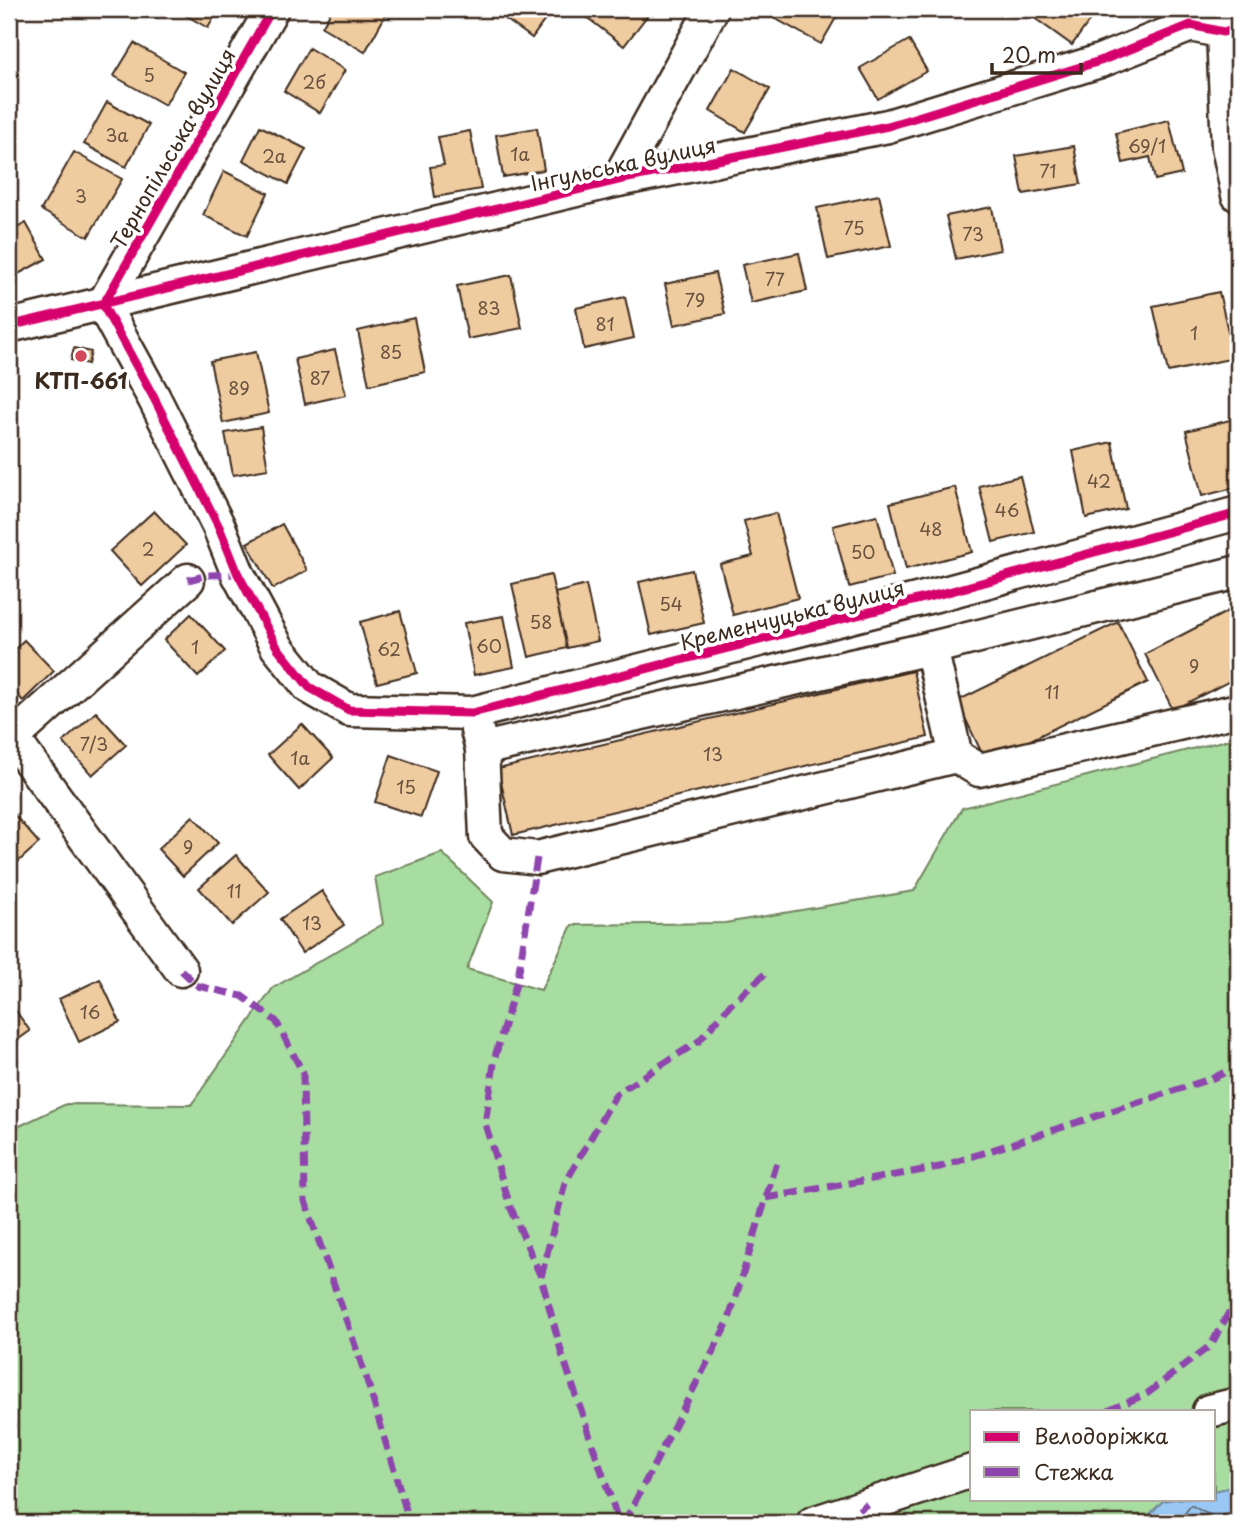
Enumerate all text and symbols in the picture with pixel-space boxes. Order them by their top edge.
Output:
scale bar [992,32,1081,76]
text: 20 m [1002,38,1056,70]
street label: Тернопільська вулиця [101,42,243,254]
house number: 5 [143,61,155,88]
house number: 2б [302,68,326,95]
house number: 3а [105,121,129,148]
street label: Інгульська вулиця [527,128,719,198]
house number: 69/1 [1128,132,1166,159]
house number: 1а [510,140,530,167]
house number: 2а [262,142,287,169]
house number: 71 [1040,157,1056,184]
house number: 3 [75,182,87,209]
house number: 75 [844,214,865,241]
house number: 73 [962,220,984,247]
house number: 77 [765,265,785,292]
house number: 79 [685,286,705,313]
house number: 83 [478,294,500,321]
house number: 81 [595,310,615,337]
house number: 1 [1190,319,1198,346]
house number: 85 [380,338,402,365]
marker: КТП-661 [73,348,89,364]
place label: КТП-661 [35,364,127,396]
house number: 87 [310,364,330,391]
house number: 89 [228,374,250,401]
house number: 42 [1087,467,1111,494]
house number: 46 [995,496,1019,523]
house number: 48 [919,515,943,542]
house number: 2 [142,535,154,562]
house number: 50 [851,538,875,565]
street label: Кременчуцька вулиця [676,571,908,657]
house number: 54 [659,590,683,617]
house number: 58 [530,608,552,635]
house number: 60 [476,632,502,659]
house number: 1 [191,633,199,660]
house number: 62 [377,635,401,662]
house number: 9 [1189,652,1199,679]
house number: 11 [1044,678,1060,705]
house number: 7/3 [80,730,108,757]
house number: 13 [703,740,723,767]
house number: 1а [290,744,310,771]
house number: 15 [396,773,416,800]
house number: 9 [183,833,193,860]
house number: 11 [226,877,242,904]
house number: 13 [302,909,322,936]
house number: 16 [80,998,100,1025]
legend [970,1410,1216,1500]
text: Велодоріжка [1034,1419,1169,1451]
text: Стежка [1034,1455,1114,1487]

